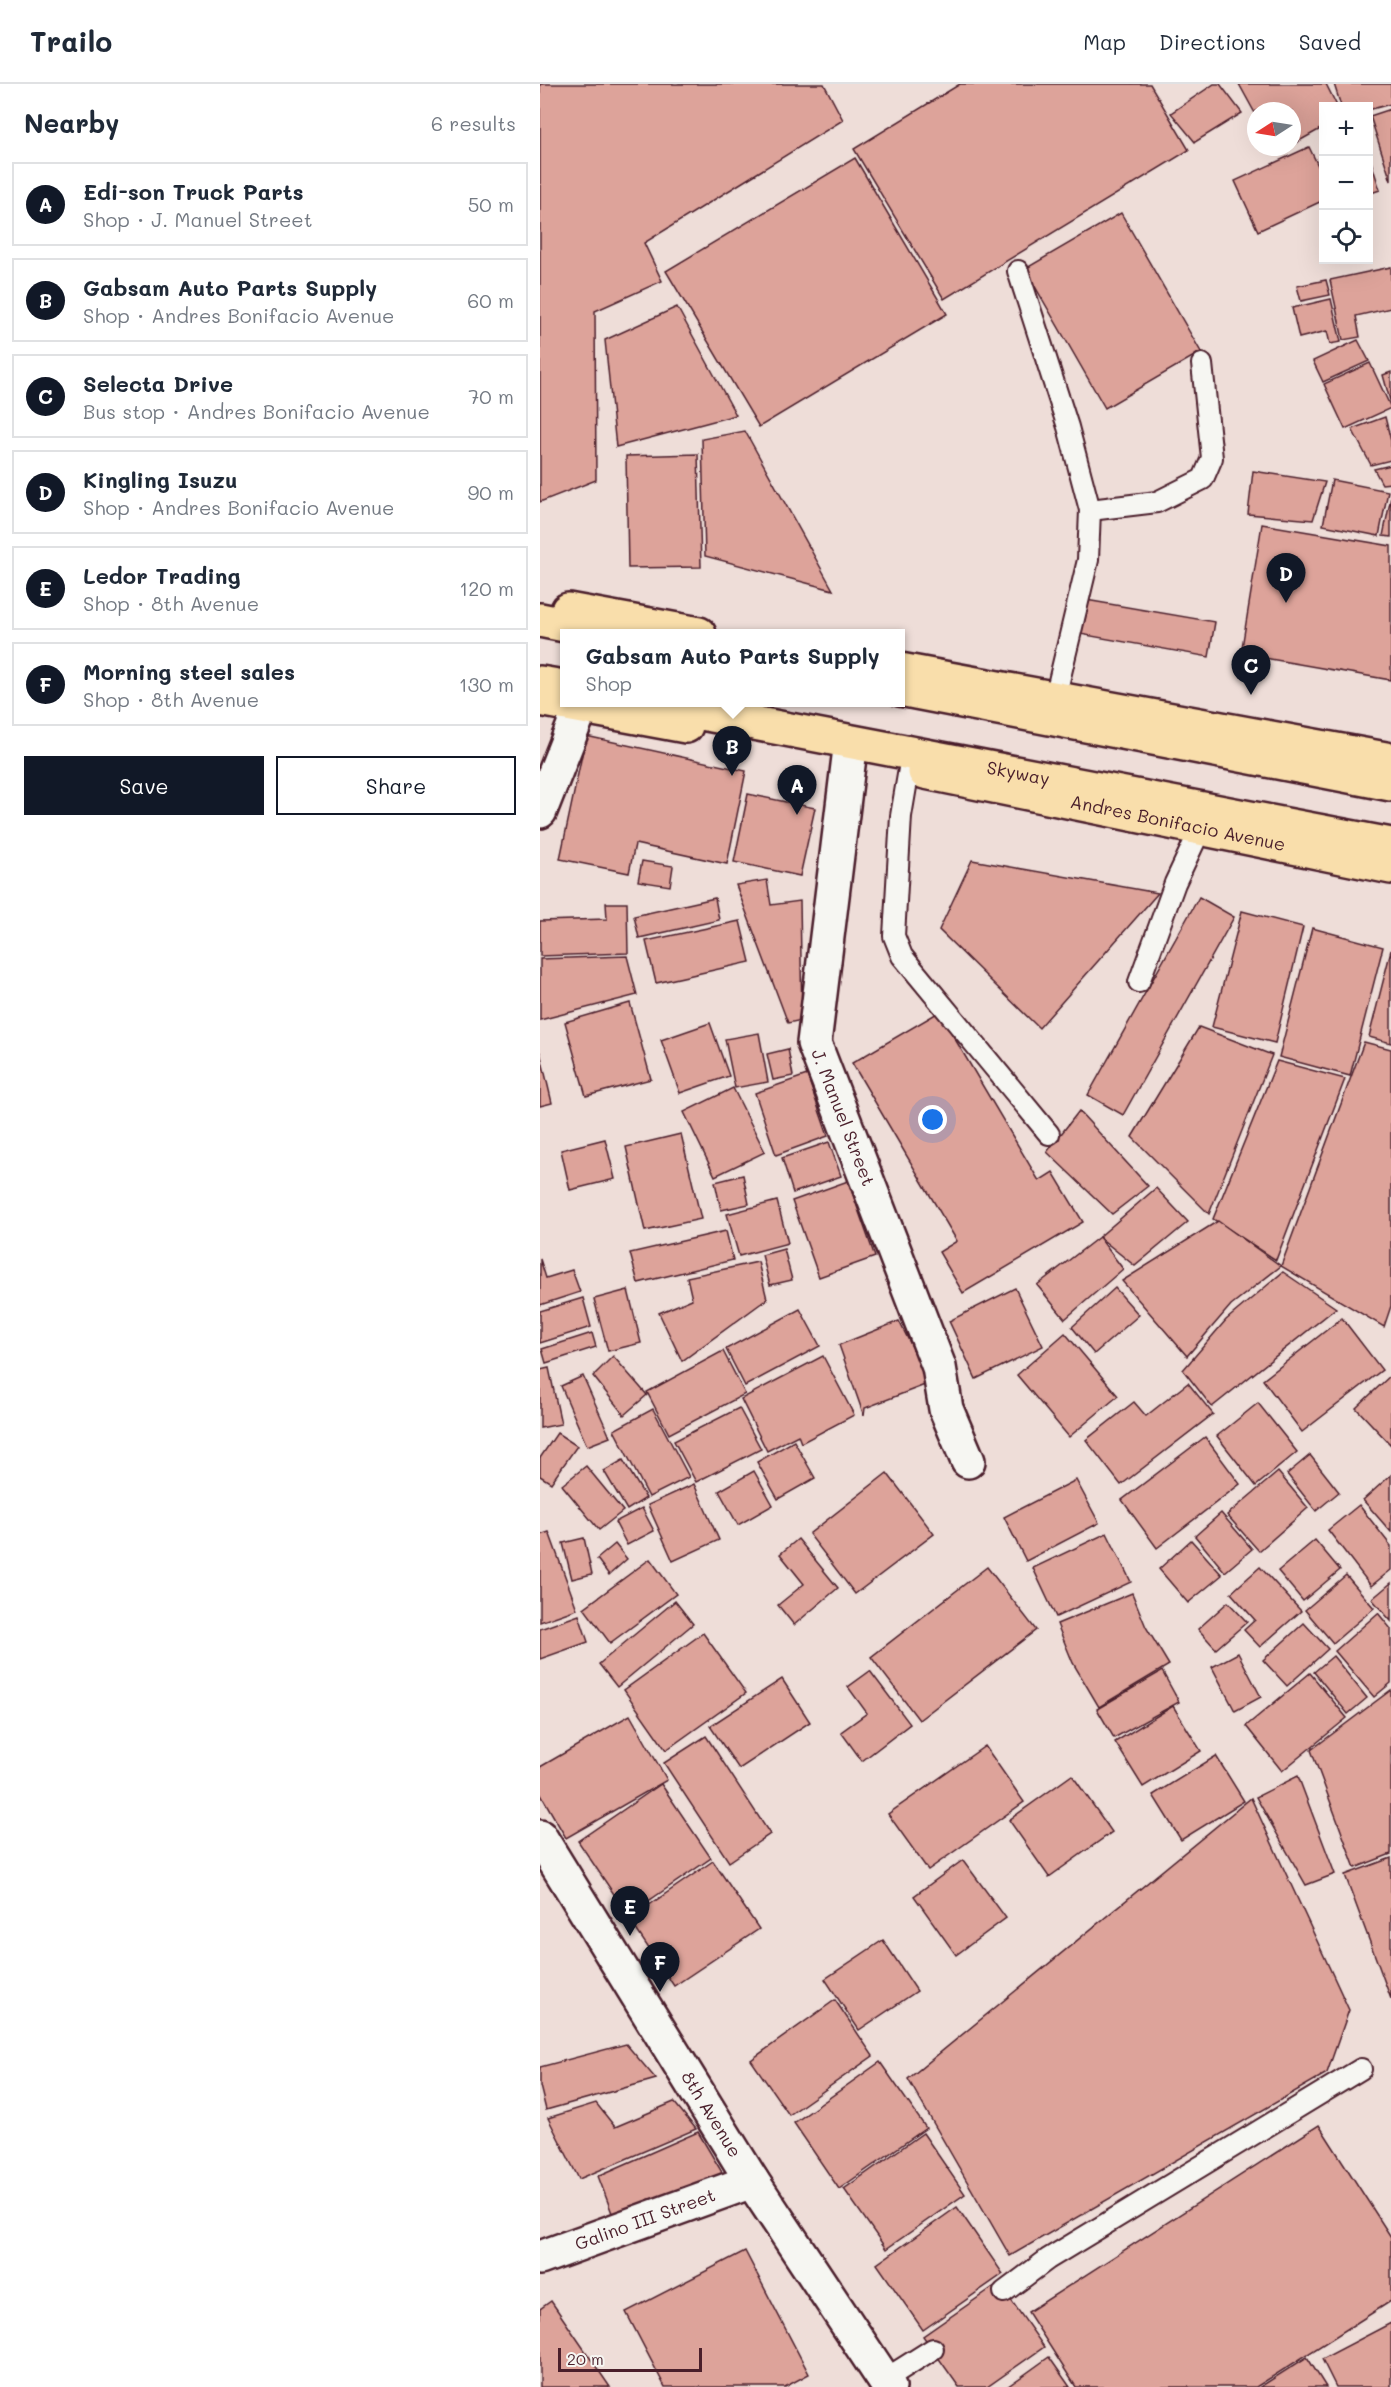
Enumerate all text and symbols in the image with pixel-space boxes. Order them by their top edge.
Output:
text: Trailo [30,23,112,59]
text: Map [1083,28,1126,55]
text: Directions [1159,28,1266,55]
text: Saved [1299,28,1361,55]
north arrow [1247,102,1301,156]
map controls [1319,102,1373,264]
button: + [1319,102,1373,156]
text: Nearby [24,106,119,140]
text: 6 results [431,110,516,136]
button: − [1319,156,1373,210]
text: Edi-son Truck Parts [83,177,304,206]
text: A [39,191,52,217]
text: 50 m [468,191,514,217]
text: Shop · J. Manuel Street [83,206,312,232]
button: locate [1319,210,1373,264]
text: Gabsam Auto Parts Supply [83,273,377,302]
text: B [39,287,52,313]
text: 60 m [467,287,514,313]
text: Shop · Andres Bonifacio Avenue [83,302,394,328]
text: Selecta Drive [83,369,233,398]
text: C [38,383,53,409]
text: 70 m [468,383,514,409]
text: Bus stop · Andres Bonifacio Avenue [83,398,430,424]
text: Kingling Isuzu [83,465,238,494]
text: D [38,479,53,505]
text: 90 m [468,479,514,505]
text: Shop · Andres Bonifacio Avenue [83,494,394,520]
pin: D [1266,554,1306,603]
text: Ledor Trading [83,561,241,590]
text: E [39,575,52,601]
text: 120 m [459,575,514,601]
text: Shop · 8th Avenue [83,590,259,616]
popup [560,629,905,707]
text: Gabsam Auto Parts Supply [585,641,880,670]
pin: C [1232,646,1270,695]
text: Morning steel sales [83,657,295,686]
text: Shop [585,670,632,696]
text: F [39,671,52,697]
text: 130 m [459,671,514,697]
text: Shop · 8th Avenue [83,686,259,712]
pin: B [712,726,752,776]
street label: Skyway [985,755,1052,790]
button: Save [24,756,264,815]
button: Share [276,756,516,815]
pin: A [778,766,816,815]
street label: Andres Bonifacio Avenue [1068,789,1288,856]
street label: J. Manuel Street [806,1045,881,1189]
your location [918,1105,947,1134]
pin: E [610,1886,650,1936]
pin: F [640,1942,680,1992]
street label: 8th Avenue [676,2066,748,2162]
street label: Galino III Street [571,2182,719,2255]
scale bar [558,2345,702,2372]
text: 20 m [567,2348,604,2369]

